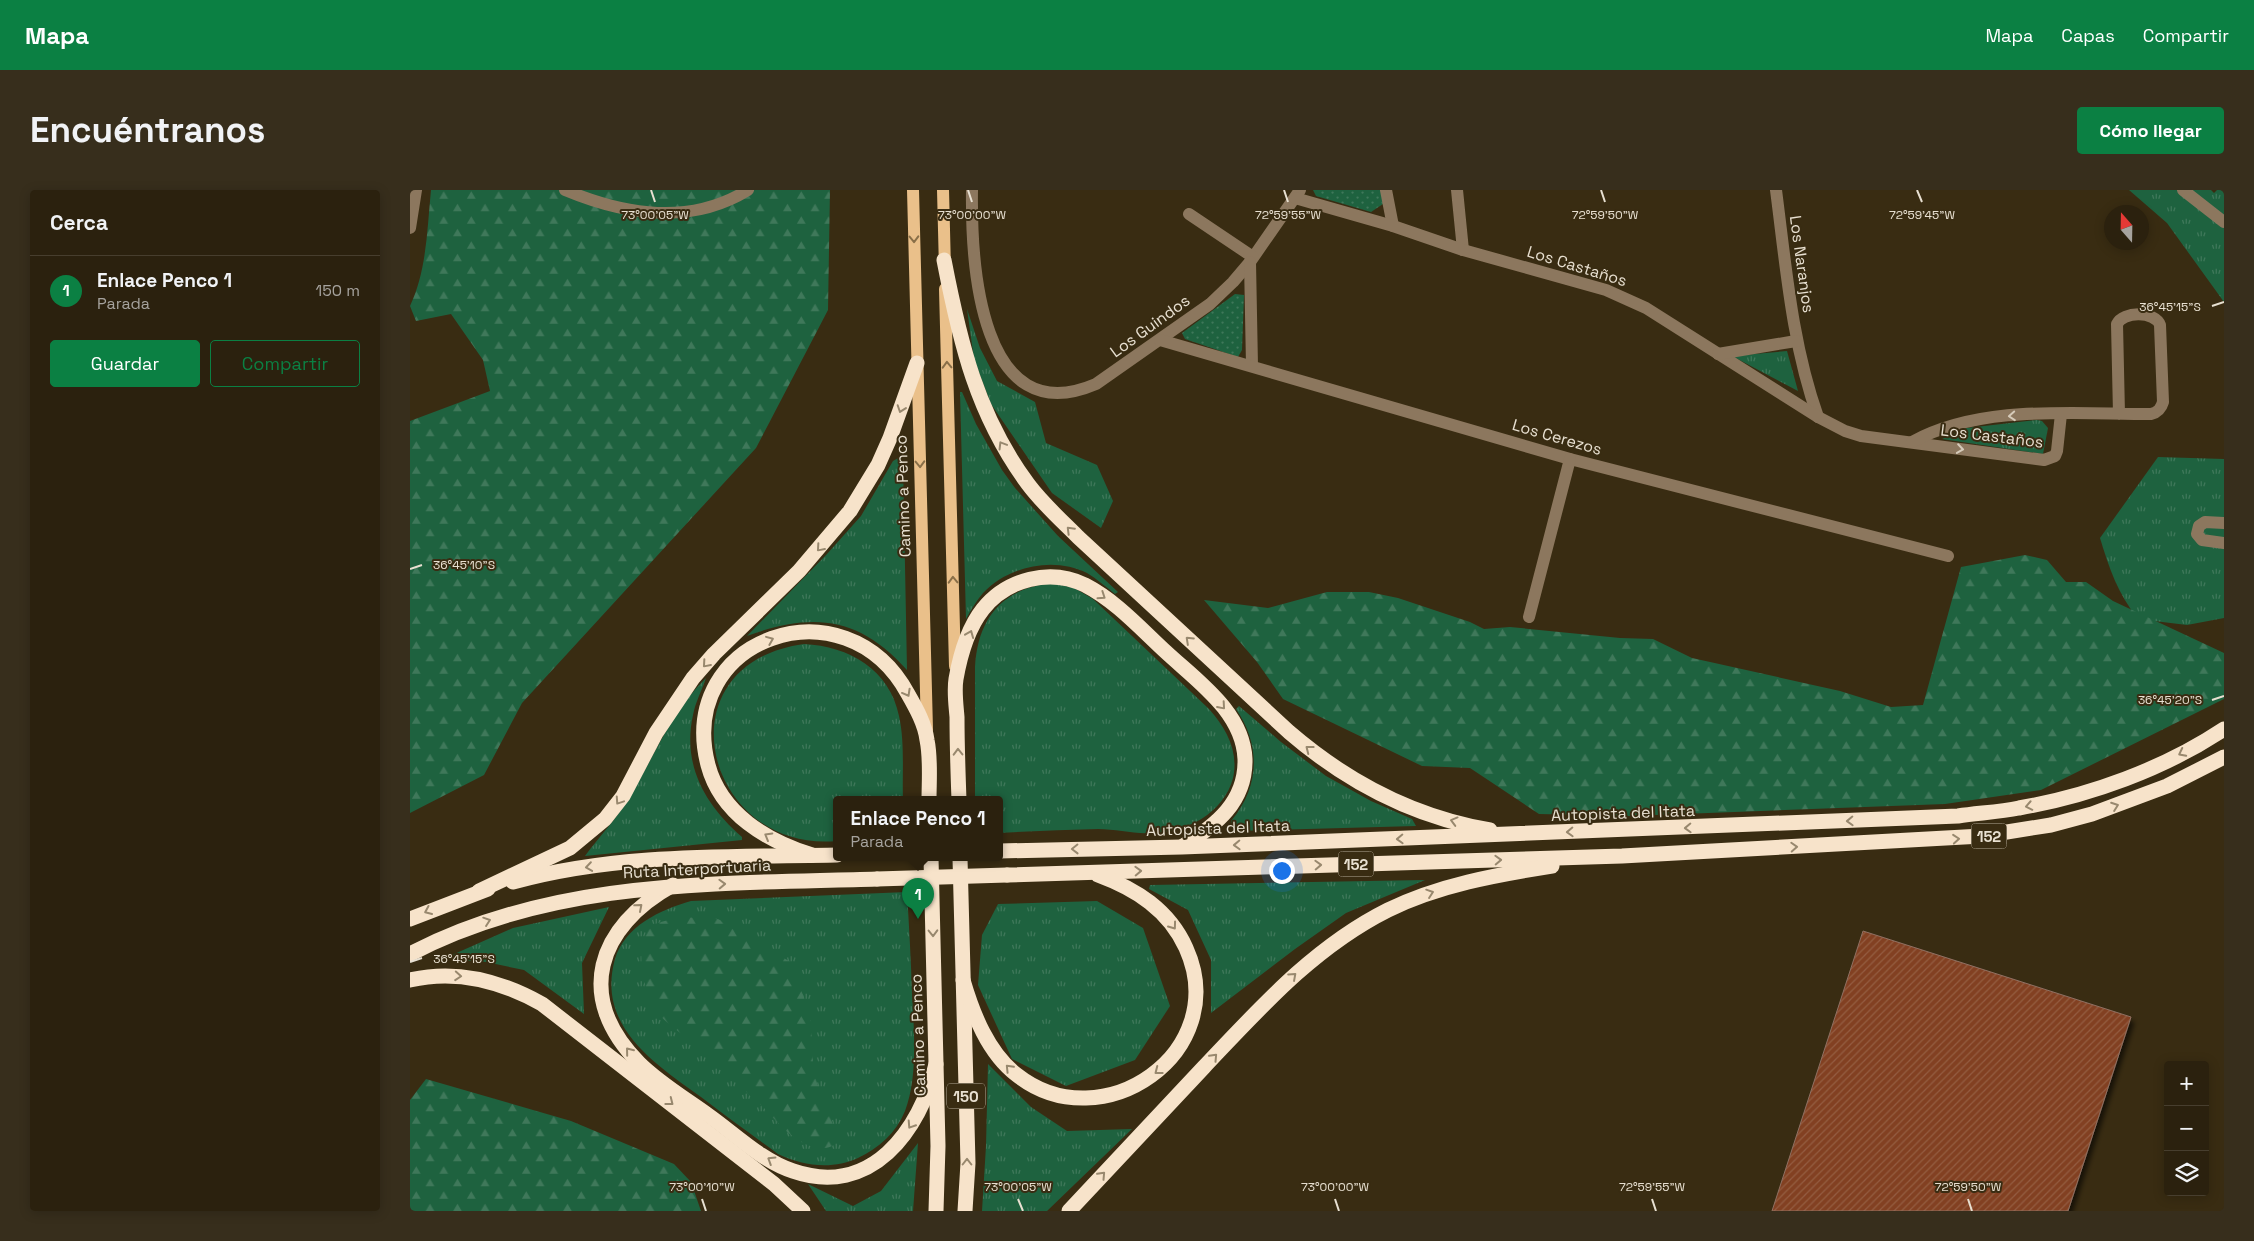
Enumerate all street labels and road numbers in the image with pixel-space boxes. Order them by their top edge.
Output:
street label: Los Naranjos [1785,214,1819,314]
street label: Los Castaños [1524,241,1630,291]
street label: Los Guindos [1106,290,1194,362]
street label: Los Cerezos [1510,414,1604,460]
street label: Los Castaños [1939,419,2045,453]
street label: Camino a Penco [890,434,916,558]
street label: Autopista del Itata [1551,800,1695,826]
street label: Autopista del Itata [1146,815,1290,841]
road number: 152 [1972,824,2006,848]
road number: 152 [1338,852,1374,876]
street label: Ruta Interportuaria [622,855,772,883]
street label: Camino a Penco [905,973,931,1097]
road number: 150 [947,1084,985,1108]

